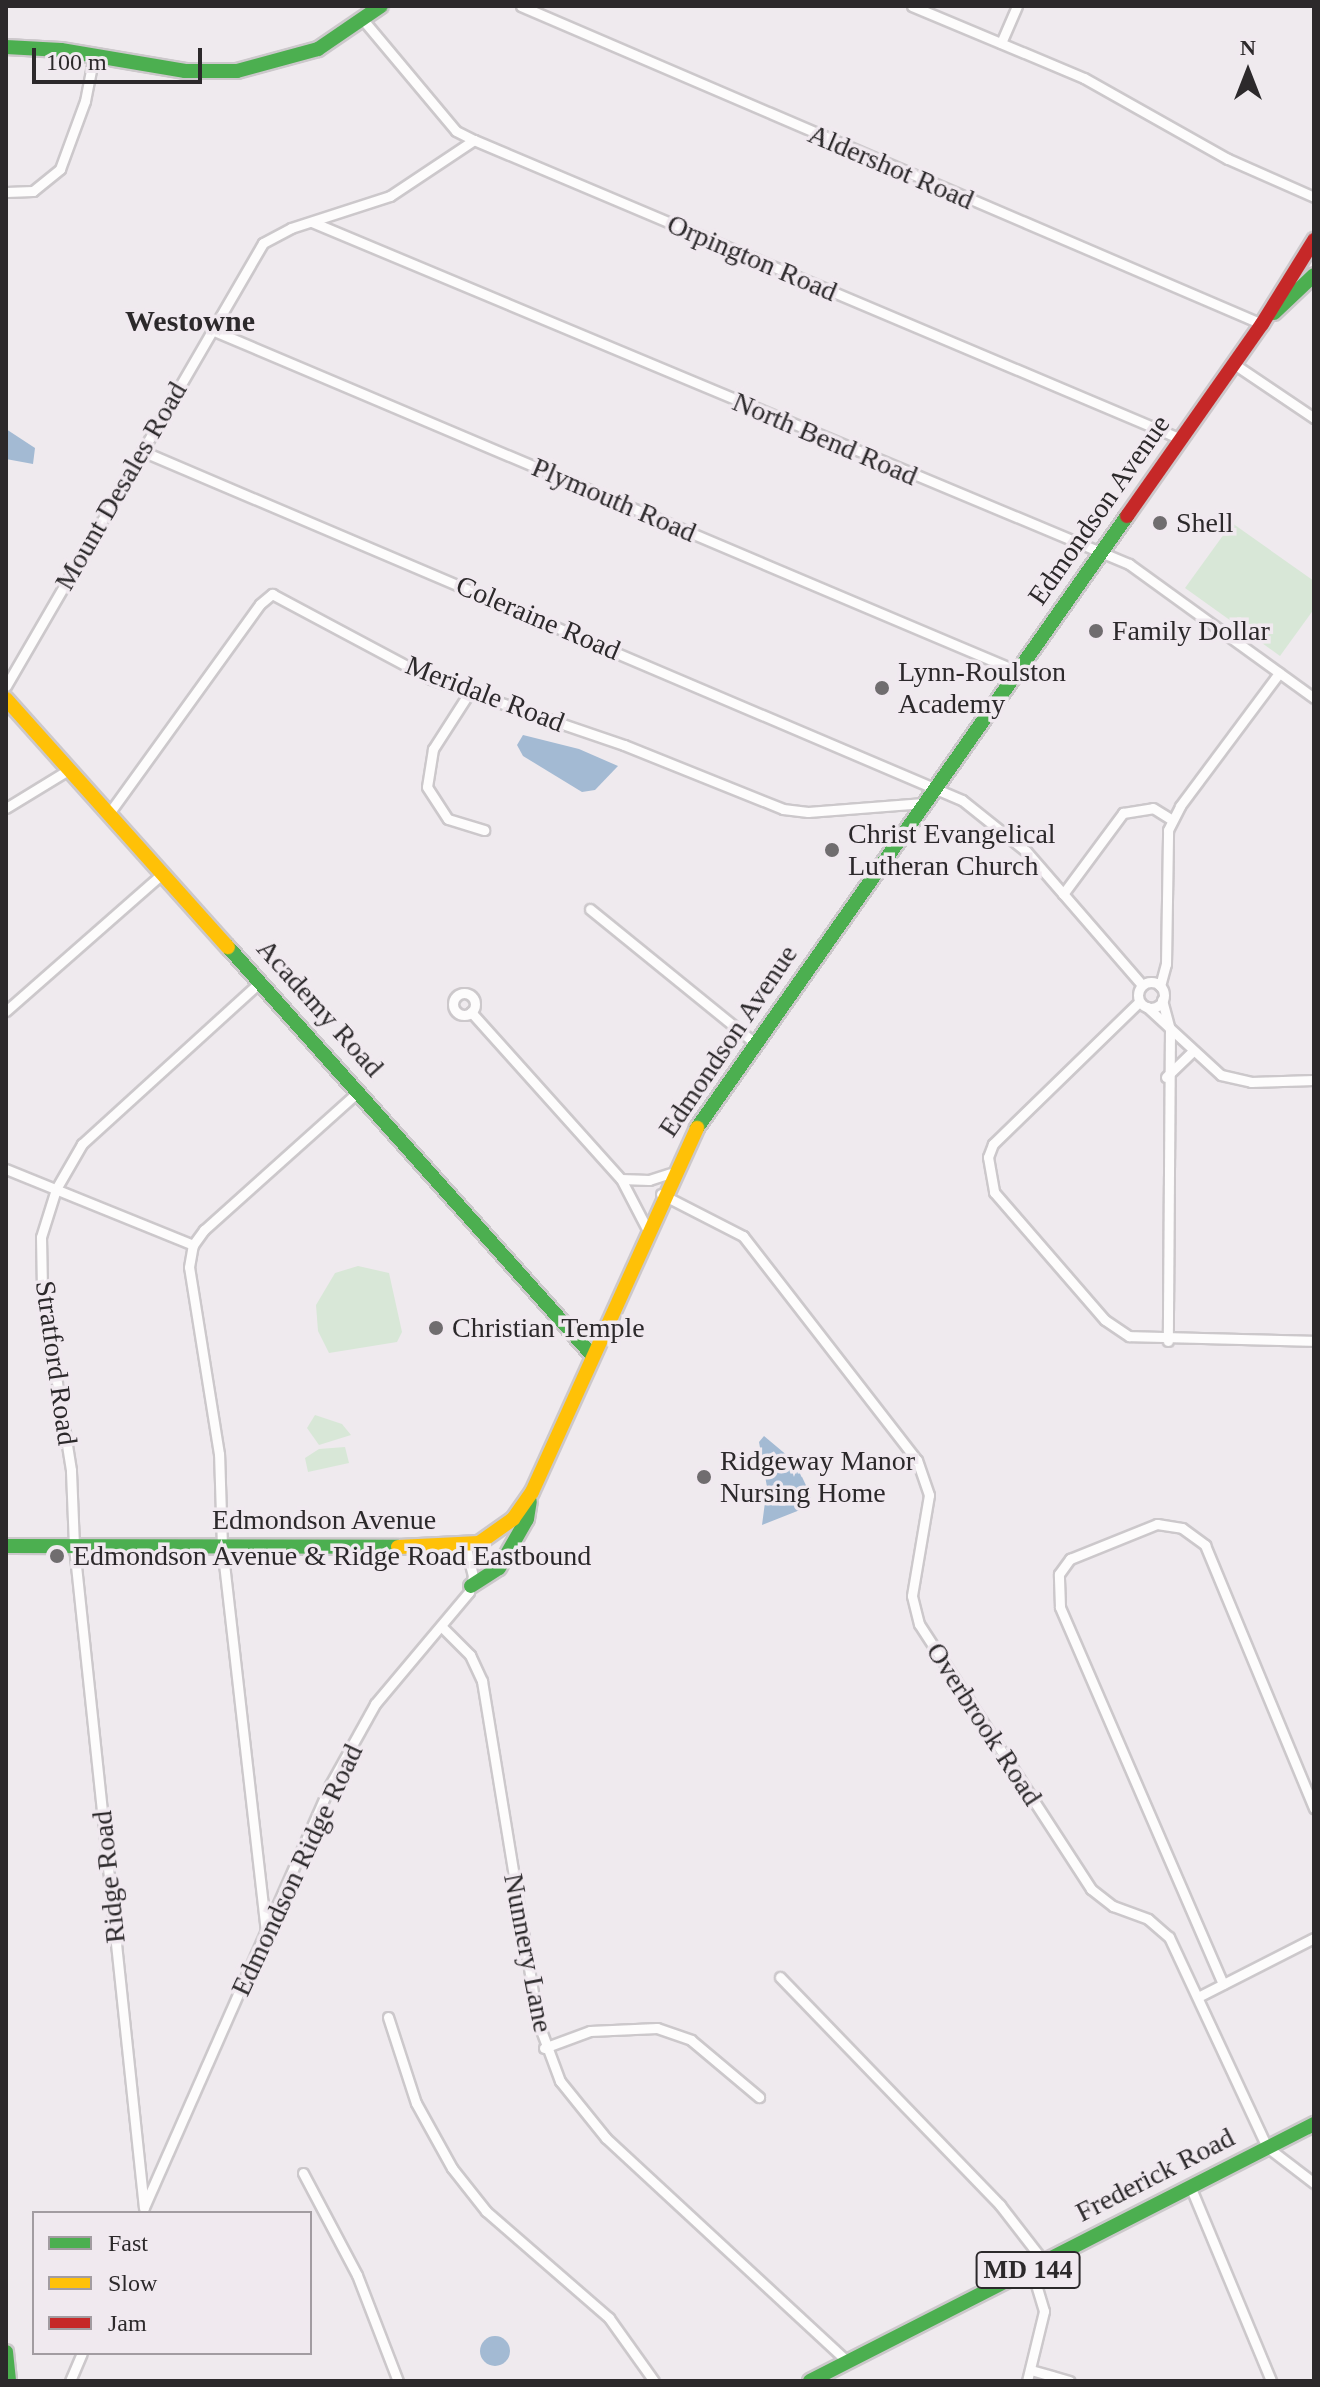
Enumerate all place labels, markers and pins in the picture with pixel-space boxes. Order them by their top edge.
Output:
place label: Shell [1176,506,1241,540]
marker: Shell [1151,514,1169,532]
place label: Family Dollar [1112,614,1283,648]
marker: Family Dollar [1087,622,1105,640]
place label: Lynn-Roulston Academy [898,655,1086,721]
marker: Lynn-Roulston Academy [873,679,891,697]
place label: Christ Evangelical Lutheran Church [848,817,1078,883]
marker: Christ Evangelical Lutheran Church [823,841,841,859]
place label: Christian Temple [452,1311,672,1345]
marker: Christian Temple [427,1319,445,1337]
place label: Ridgeway Manor Nursing Home [720,1444,936,1510]
marker: Ridgeway Manor Nursing Home [695,1468,713,1486]
place label: Edmondson Avenue & Ridge Road Eastbound [73,1539,659,1573]
marker: Edmondson Avenue & Ridge Road Eastbound [48,1547,66,1565]

